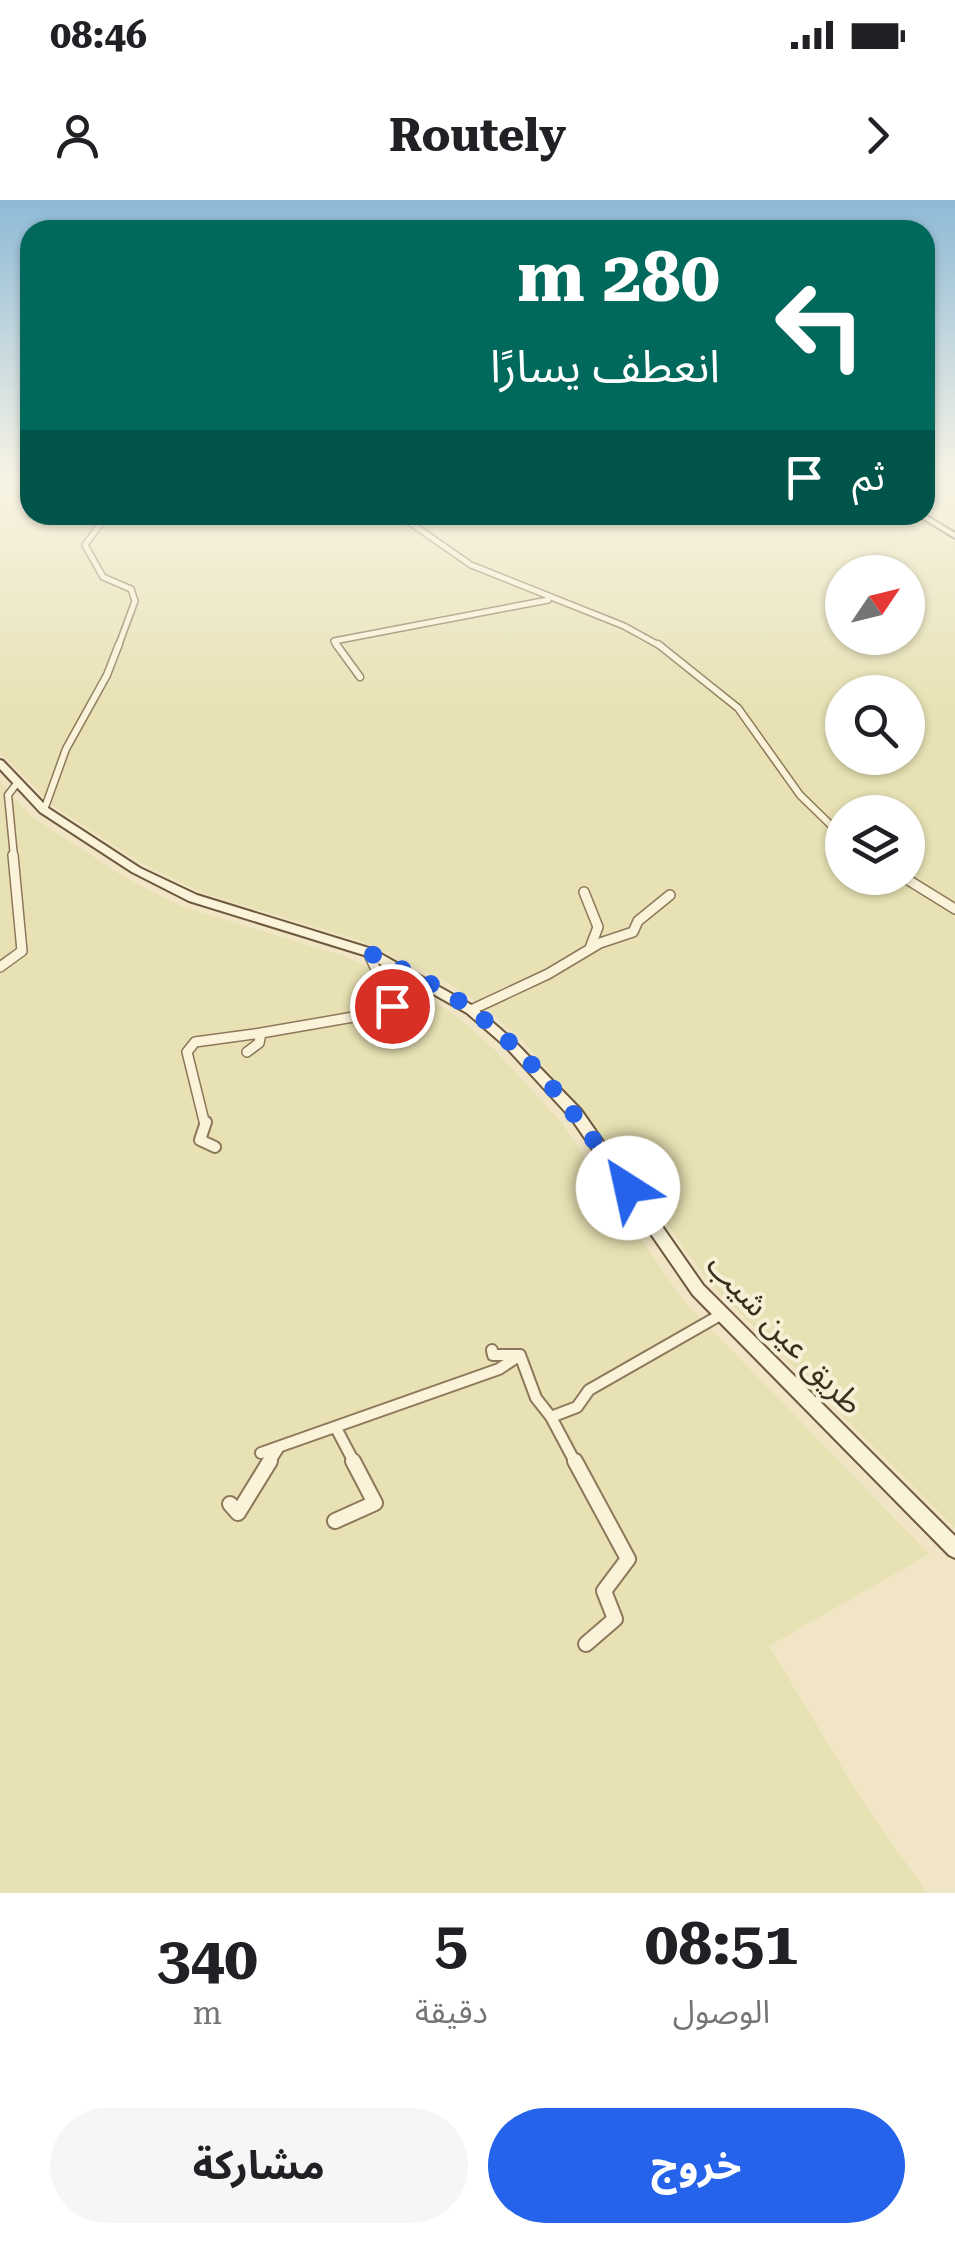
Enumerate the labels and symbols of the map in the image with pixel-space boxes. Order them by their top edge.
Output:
north arrow [825,555,925,655]
pin [350,964,435,1049]
position arrow [576,1136,680,1240]
street label: طريق عين شيب [698,1246,871,1423]

